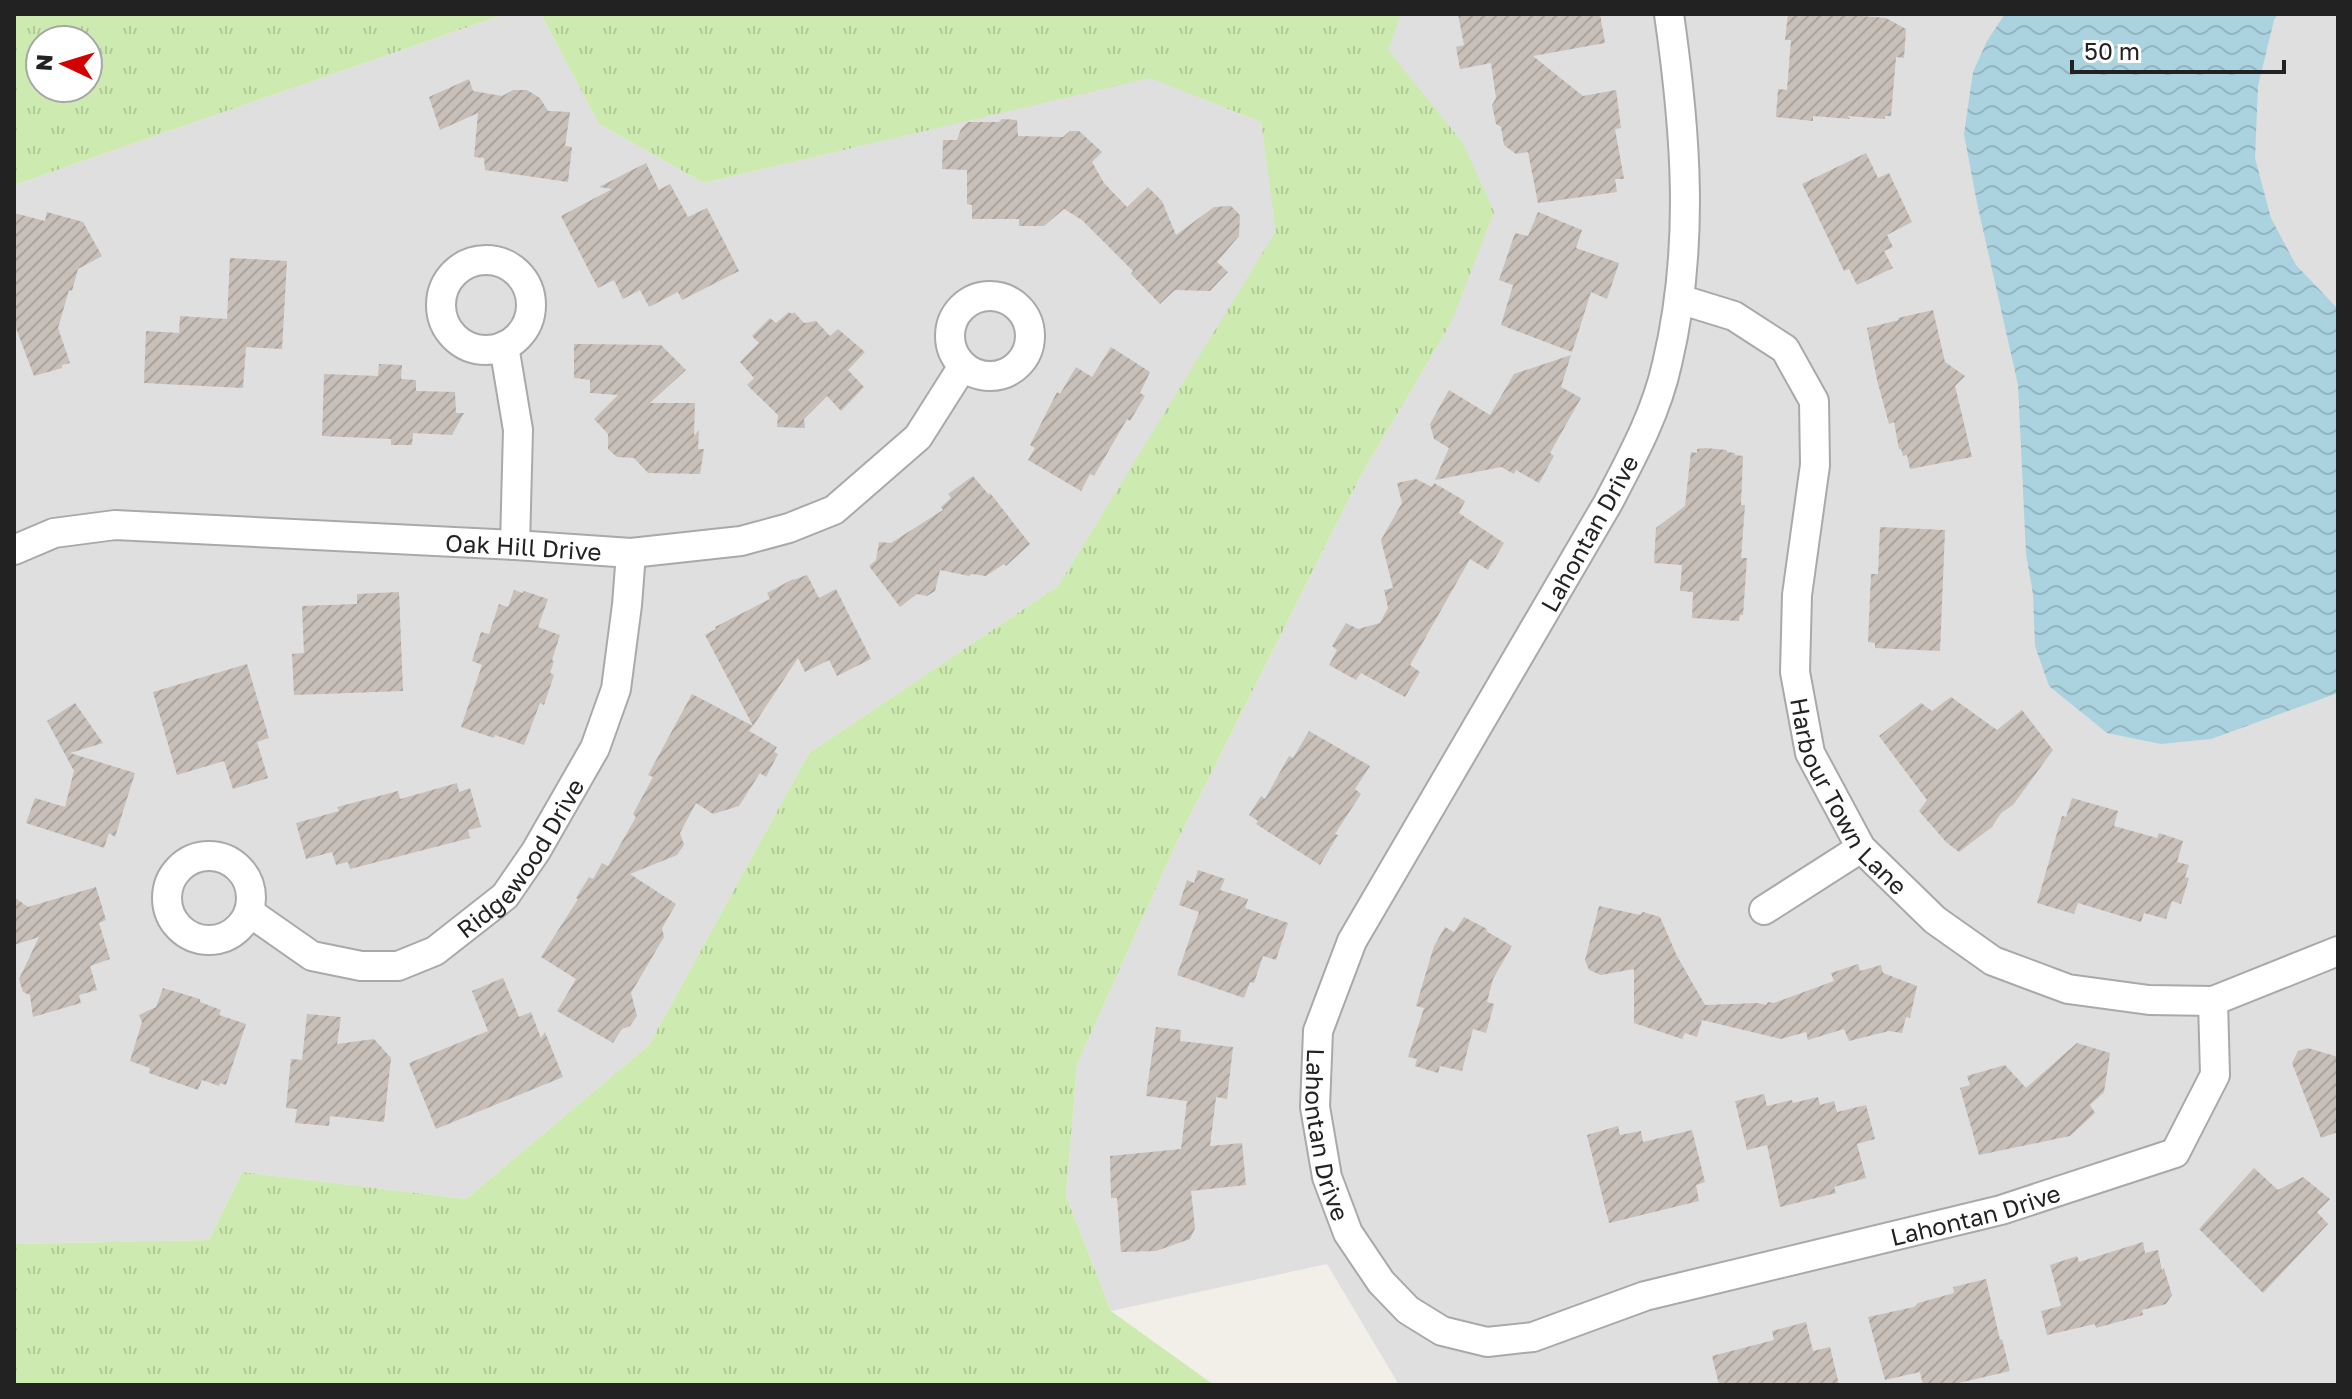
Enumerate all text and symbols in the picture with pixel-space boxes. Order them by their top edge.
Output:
north arrow [24,24,104,104]
scale bar [2072,24,2284,74]
text: 50 m [2084,36,2140,65]
text: N [29,53,58,72]
street label: Lahontan Drive [1534,450,1644,616]
street label: Oak Hill Drive [445,527,603,565]
street label: Harbour Town Lane [1785,695,1914,900]
street label: Ridgewood Drive [450,773,589,943]
street label: Lahontan Drive [1300,1048,1356,1224]
street label: Lahontan Drive [1887,1177,2064,1251]

